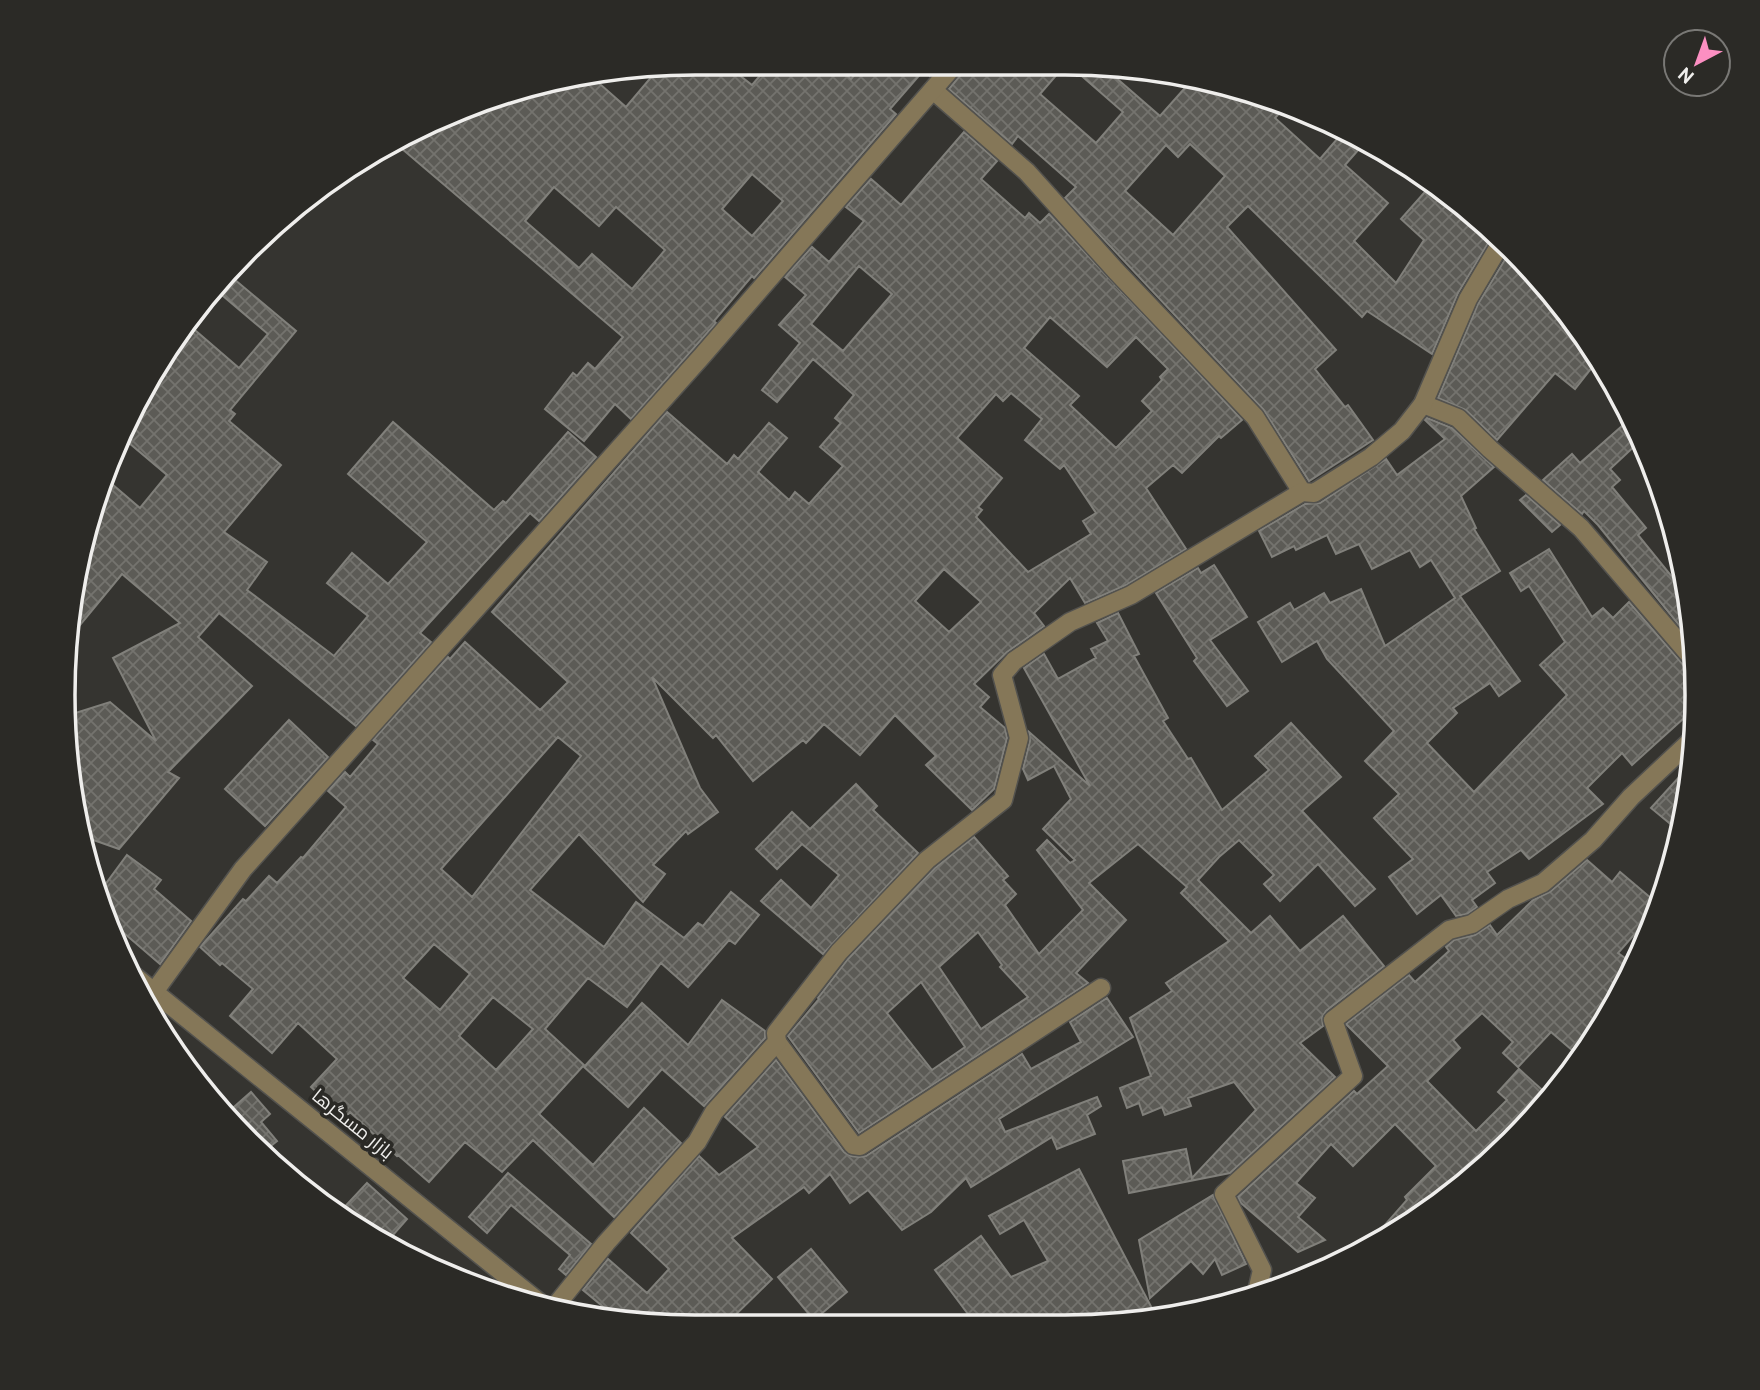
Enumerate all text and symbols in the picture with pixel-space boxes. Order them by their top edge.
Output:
north arrow [1662,28,1732,98]
text: N [1674,61,1700,88]
street label: بازار مسگرها [306,1085,398,1165]

